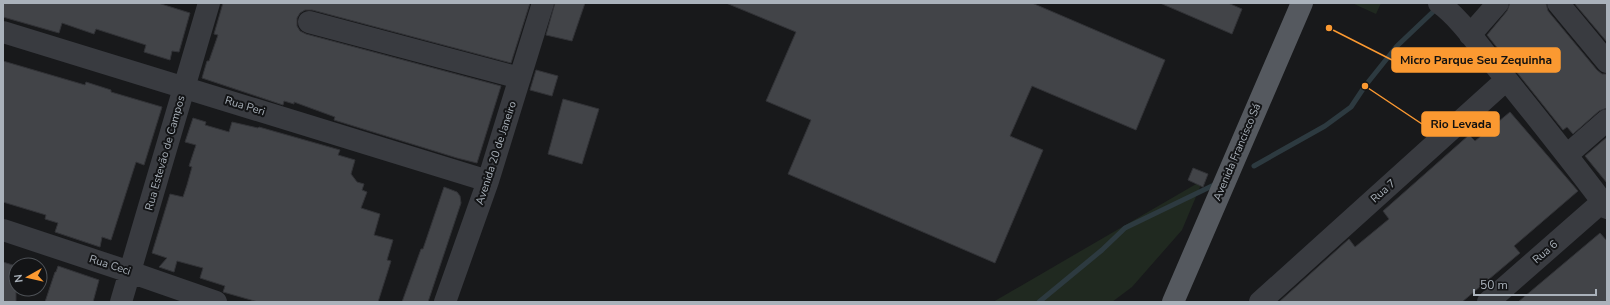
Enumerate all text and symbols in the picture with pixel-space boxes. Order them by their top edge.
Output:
callout: Micro Parque Seu Zequinha [1392,48,1560,72]
text: Micro Parque Seu Zequinha [1400,52,1552,68]
street label: Rua Peri [223,93,267,119]
street label: Rua Estevão de Campos [141,94,189,212]
street label: Avenida 20 de Janeiro [472,99,520,207]
street label: Avenida Francisco Sá [1210,101,1264,203]
callout: Rio Levada [1422,112,1499,136]
text: Rio Levada [1430,116,1492,132]
street label: Rua 7 [1367,176,1399,206]
street label: Rua 6 [1529,237,1561,267]
street label: Rua Ceci [87,251,133,279]
north arrow [8,257,48,297]
scale bar [1474,271,1596,297]
text: N [11,273,27,283]
text: 50 m [1480,277,1508,293]

